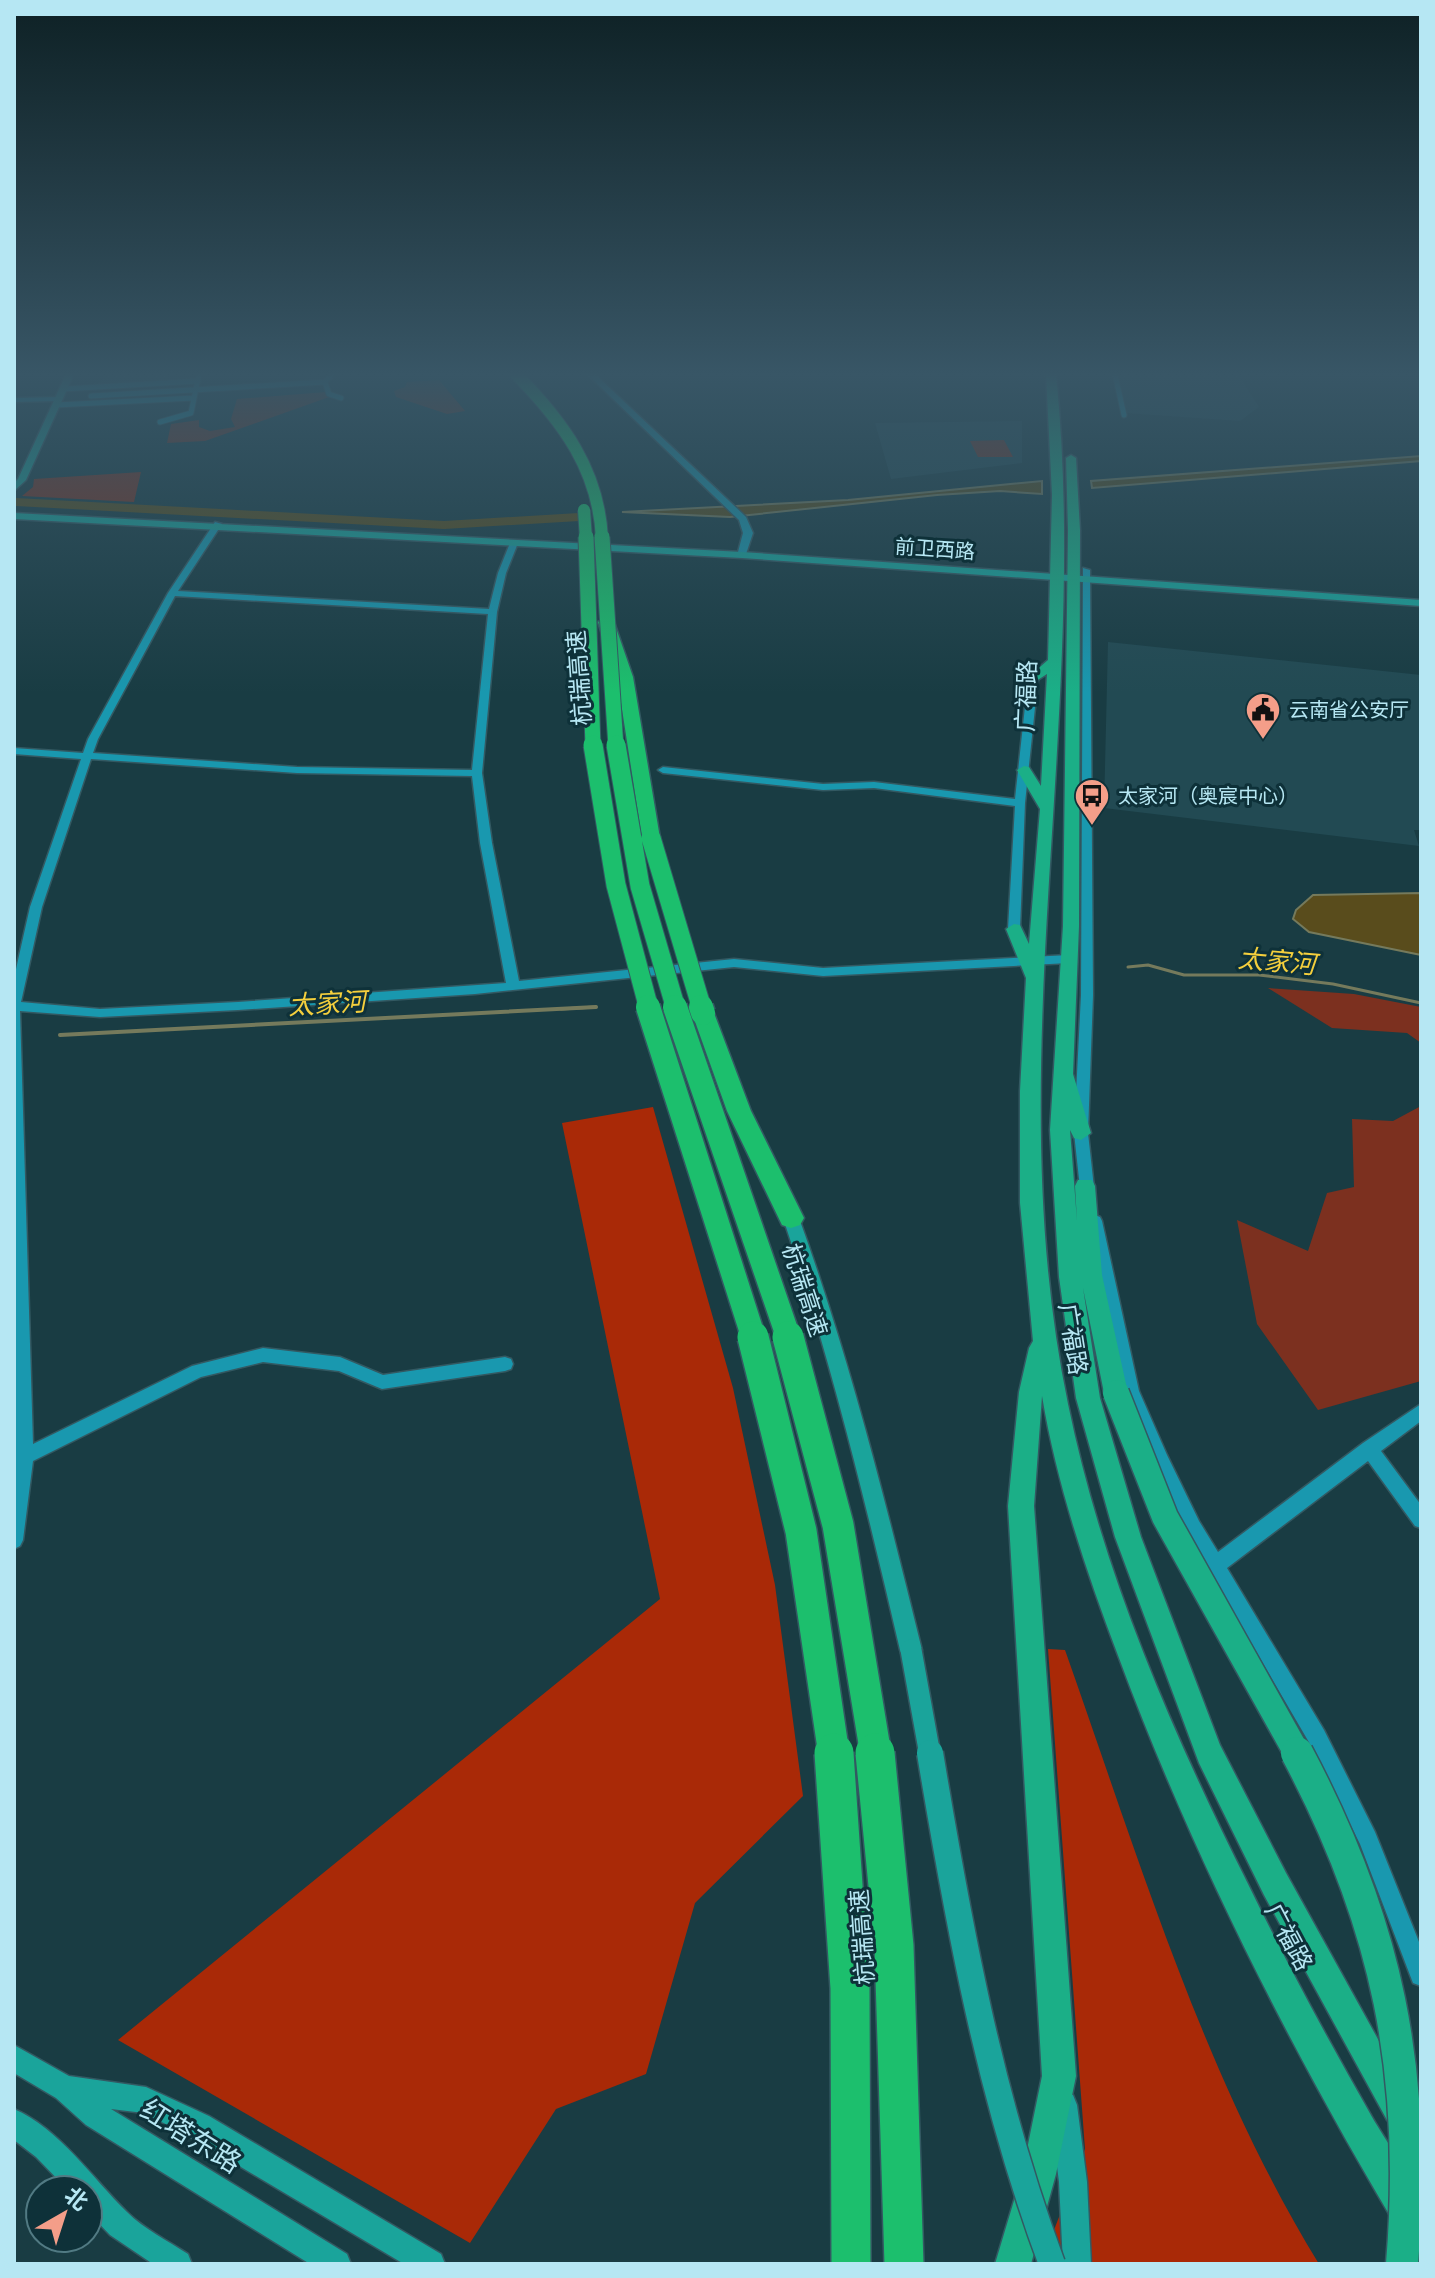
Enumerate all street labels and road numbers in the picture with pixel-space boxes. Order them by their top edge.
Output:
street label: 前卫西路 [894,534,976,564]
street label: 杭瑞高速 [561,629,597,727]
street label: 广福路 [1010,660,1042,732]
street label: 杭瑞高速 [776,1240,834,1340]
street label: 广福路 [1053,1301,1093,1377]
street label: 杭瑞高速 [844,1888,880,1986]
street label: 广福路 [1259,1898,1319,1976]
street label: 红塔东路 [134,2092,248,2180]

